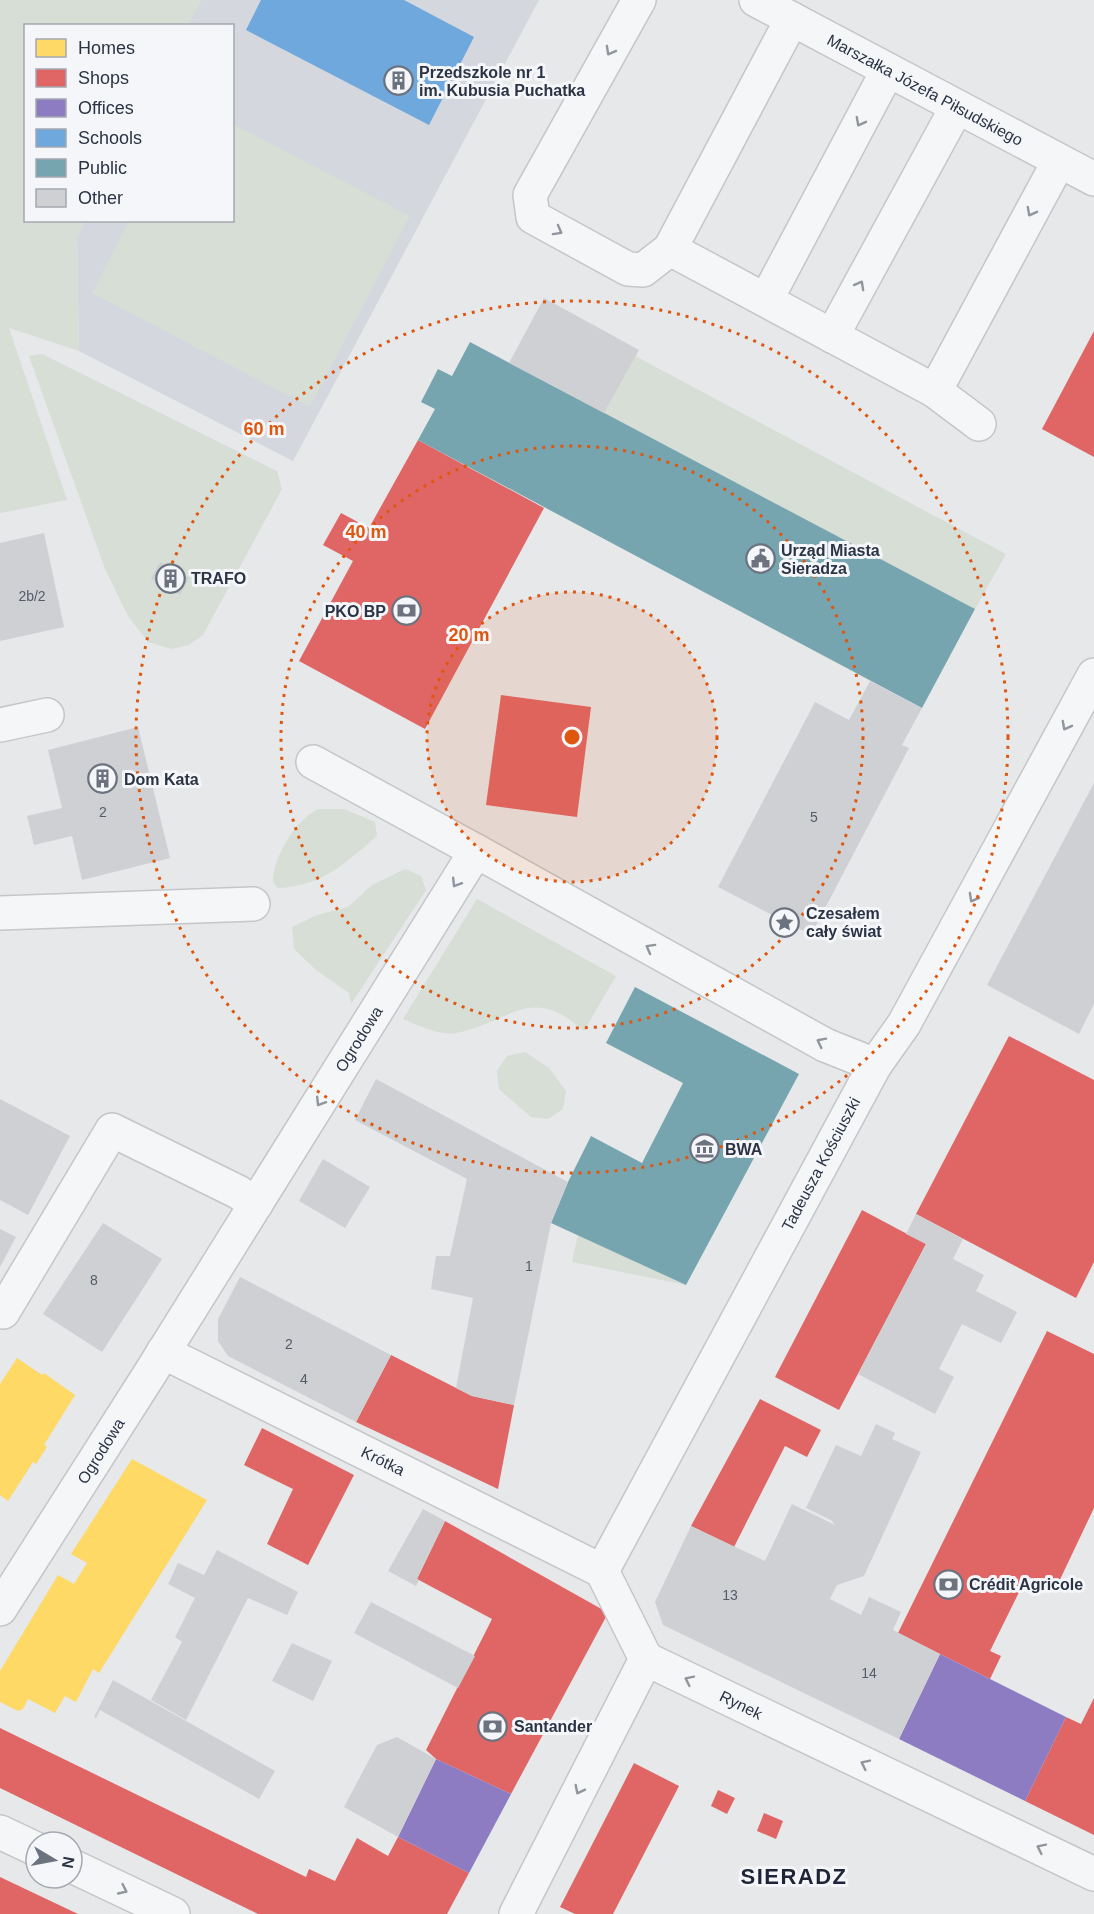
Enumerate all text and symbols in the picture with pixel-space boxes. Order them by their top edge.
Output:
legend [24,24,234,222]
street label: Marszałka Józefa Piłsudskiego [824,31,1026,149]
text: Homes [78,38,135,58]
one-way arrow [606,45,617,55]
place label: Przedszkole nr 1 im. Kubusia Puchatka [419,64,585,99]
building icon: Przedszkole nr 1 im. Kubusia Puchatka [382,65,414,97]
text: Shops [78,68,129,88]
text: Offices [78,98,134,118]
one-way arrow [856,116,867,126]
text: Schools [78,128,142,148]
text: Public [78,158,127,178]
text: Other [78,188,123,208]
one-way arrow [1027,206,1038,217]
one-way arrow [552,224,563,235]
one-way arrow [853,281,864,291]
text: 60 m [243,419,285,439]
text: 40 m [345,522,387,542]
place label: Urząd Miasta Sieradza [781,542,880,577]
public building icon: Urząd Miasta Sieradza [744,543,776,575]
building icon: TRAFO [154,562,186,594]
place label: TRAFO [191,570,246,587]
house number: 2b/2 [18,588,46,604]
bank icon: PKO BP [391,595,423,627]
place label: PKO BP [325,603,386,620]
text: 20 m [448,625,490,645]
one-way arrow [1062,720,1073,731]
centre of rings [562,727,582,747]
building icon: Dom Kata [87,763,119,795]
place label: Dom Kata [124,771,199,788]
house number: 2 [99,804,107,820]
house number: 5 [810,809,818,825]
one-way arrow [452,877,464,887]
one-way arrow [969,891,980,902]
place label: Czesałem cały świat [806,905,882,940]
place icon: Czesałem cały świat [769,906,801,938]
one-way arrow [646,944,656,955]
street label: Ogrodowa [332,1003,386,1075]
one-way arrow [816,1038,827,1050]
street label: Tadeusza Kościuszki [779,1094,863,1234]
one-way arrow [315,1096,327,1106]
museum icon: BWA [688,1133,720,1165]
place label: BWA [725,1141,763,1158]
house number: 1 [525,1258,533,1274]
house number: 8 [90,1272,98,1288]
house number: 2 [285,1336,293,1352]
house number: 4 [300,1371,308,1387]
street label: Ogrodowa [74,1415,128,1487]
street label: Krótka [358,1443,408,1479]
bank icon: Crédit Agricole [932,1568,964,1600]
place label: Crédit Agricole [969,1576,1083,1593]
house number: 13 [722,1587,738,1603]
house number: 14 [861,1665,877,1681]
one-way arrow [685,1676,696,1688]
street label: Rynek [717,1687,766,1723]
bank icon: Santander [477,1710,509,1742]
place label: Santander [514,1718,592,1735]
one-way arrow [861,1760,872,1772]
one-way arrow [575,1784,587,1795]
north arrow [24,1830,84,1890]
one-way arrow [1037,1844,1048,1856]
text: N [59,1855,78,1870]
district label: SIERADZ [740,1864,848,1889]
one-way arrow [116,1883,127,1895]

